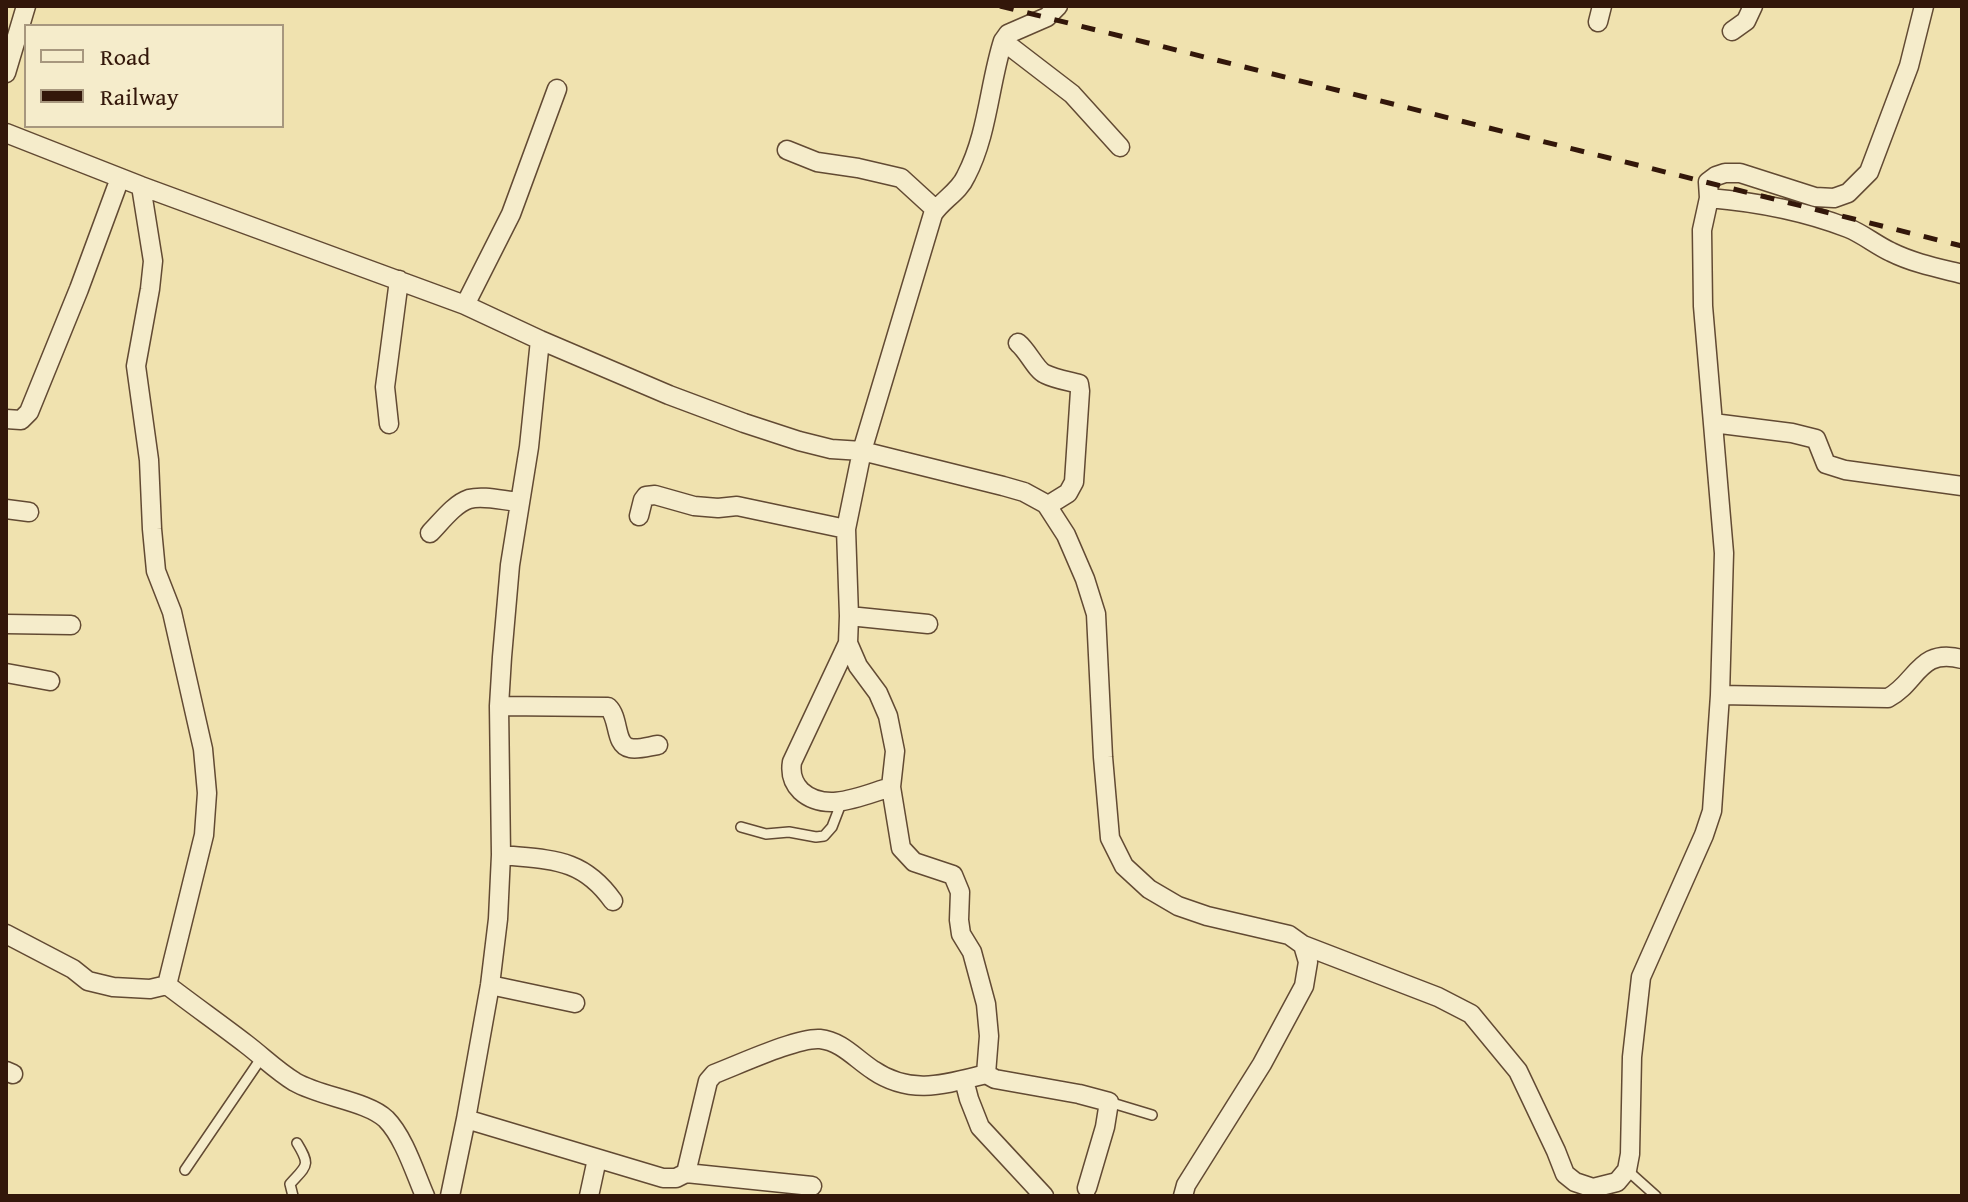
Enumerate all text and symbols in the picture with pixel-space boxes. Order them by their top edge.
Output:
legend [24,24,284,128]
text: Road [100,39,150,74]
text: Railway [100,79,179,114]

